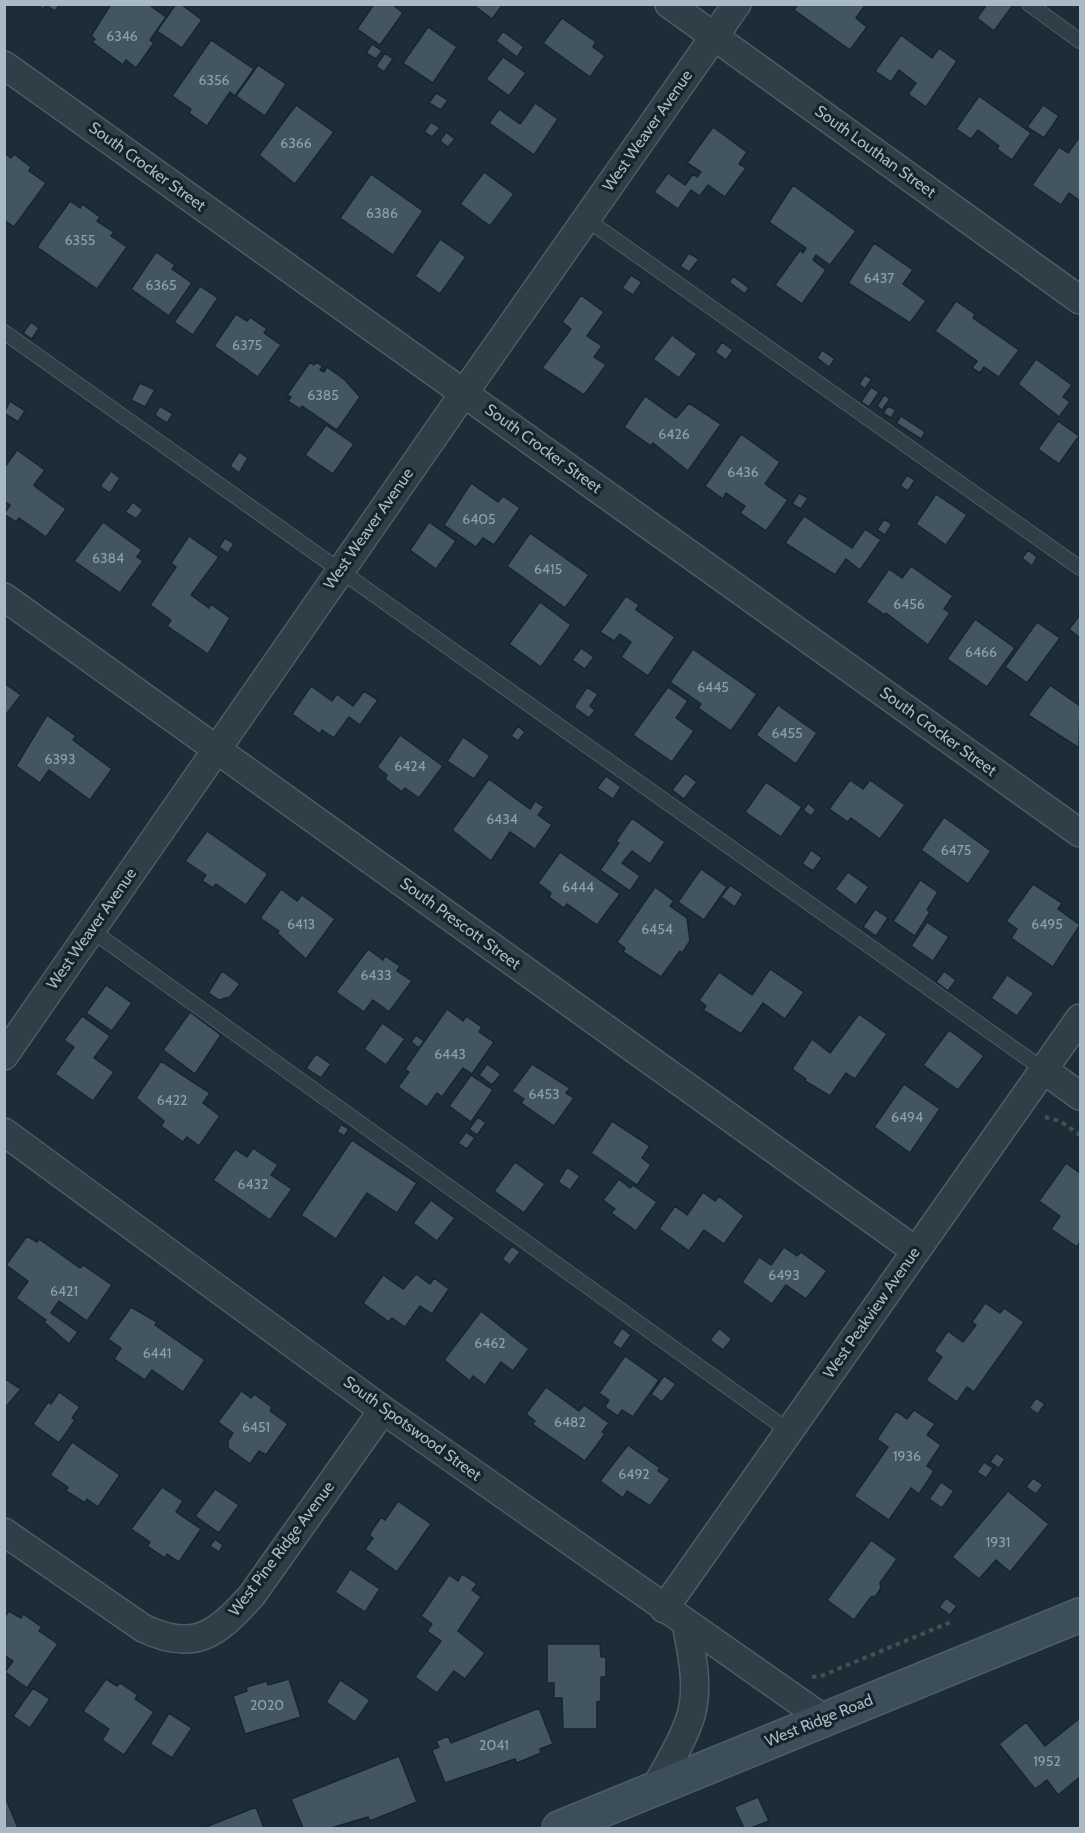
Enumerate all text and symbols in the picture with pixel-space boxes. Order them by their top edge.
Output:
house number: 6346 [106,29,138,45]
street label: West Weaver Avenue [599,67,697,195]
house number: 6356 [198,73,230,89]
street label: South Louthan Street [811,102,939,202]
street label: South Crocker Street [85,118,209,216]
house number: 6366 [280,136,312,152]
house number: 6386 [366,206,398,222]
house number: 6355 [65,233,95,249]
house number: 6437 [864,271,894,287]
house number: 6365 [145,278,177,294]
house number: 6375 [232,338,262,354]
house number: 6385 [307,388,339,404]
street label: South Crocker Street [481,400,605,498]
house number: 6426 [658,427,690,443]
street label: West Weaver Avenue [320,465,418,593]
house number: 6436 [727,465,759,481]
house number: 6405 [462,512,496,528]
house number: 6384 [92,551,124,567]
house number: 6415 [534,562,562,578]
house number: 6456 [893,597,925,613]
house number: 6466 [965,645,997,661]
house number: 6445 [697,680,729,696]
street label: South Crocker Street [876,683,1000,781]
house number: 6455 [771,726,803,742]
house number: 6393 [44,752,76,768]
house number: 6424 [394,759,426,775]
house number: 6434 [486,812,518,828]
house number: 6475 [941,843,971,859]
street label: West Weaver Avenue [43,865,141,993]
street label: South Prescott Street [396,874,524,974]
house number: 6444 [562,880,594,896]
house number: 6413 [287,917,315,933]
house number: 6495 [1031,917,1063,933]
house number: 6454 [641,922,673,938]
house number: 6433 [360,968,392,984]
house number: 6443 [434,1047,466,1063]
house number: 6453 [528,1087,560,1103]
house number: 6422 [157,1093,187,1109]
house number: 6494 [891,1110,923,1126]
house number: 6432 [238,1177,268,1193]
street label: West Peakview Avenue [819,1244,925,1382]
house number: 6493 [768,1268,800,1284]
house number: 6421 [50,1284,78,1300]
house number: 6462 [474,1336,506,1352]
house number: 6441 [143,1346,171,1362]
street label: South Spotswood Street [339,1373,485,1485]
house number: 6482 [554,1415,586,1431]
house number: 6451 [242,1420,270,1436]
house number: 1936 [893,1449,921,1465]
house number: 6492 [618,1467,650,1483]
street label: West Pine Ridge Avenue [225,1478,339,1620]
house number: 1931 [986,1535,1010,1551]
street label: West Ridge Road [762,1691,876,1751]
house number: 2020 [250,1698,284,1714]
house number: 2041 [479,1738,509,1754]
house number: 1952 [1033,1754,1061,1770]

